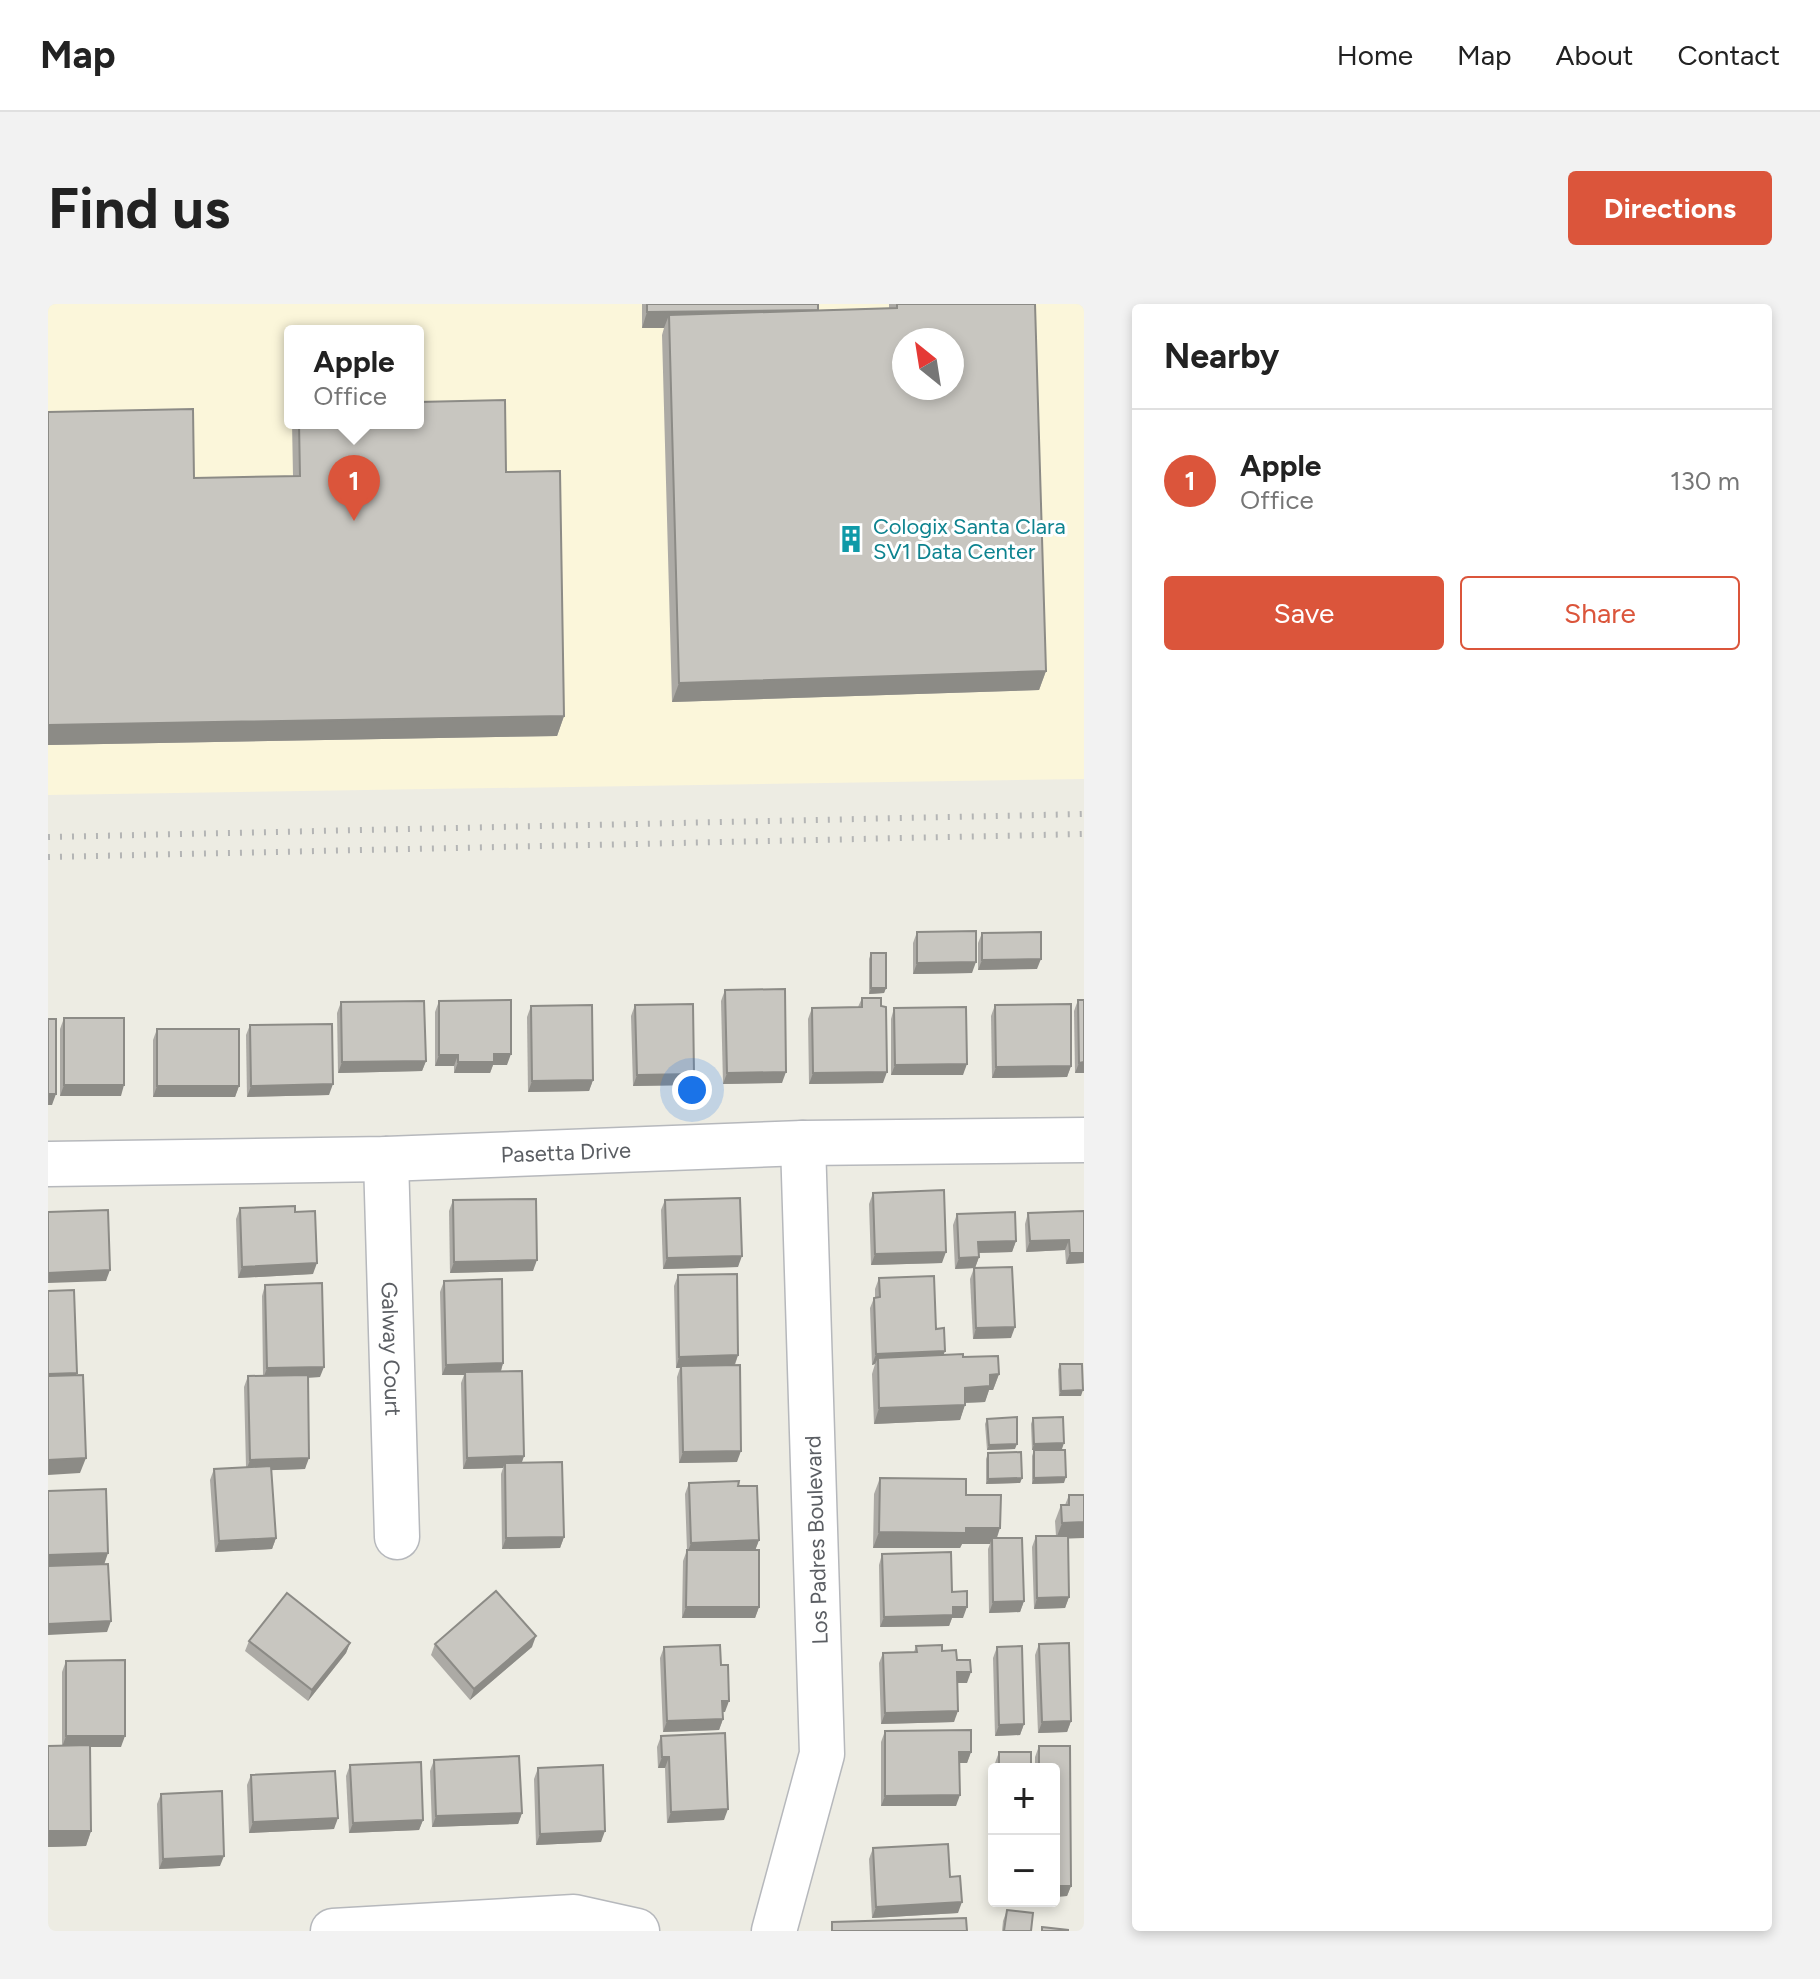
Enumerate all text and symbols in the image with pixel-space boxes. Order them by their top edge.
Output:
text: Map [40,32,116,78]
text: Home [1337,38,1413,72]
text: Map [1457,38,1512,72]
text: About [1556,38,1633,72]
text: Contact [1677,38,1780,72]
button: Directions [1568,171,1772,245]
text: Find us [48,175,230,242]
popup [284,325,424,429]
north arrow [892,328,964,400]
text: Nearby [1164,336,1279,377]
text: Apple [313,343,395,380]
text: Office [313,380,387,412]
text: Apple [1240,447,1321,484]
pin: 1 [328,455,380,521]
text: 1 [1185,465,1195,497]
text: 130 m [1670,465,1740,497]
text: Office [1240,484,1314,516]
place label: Cologix Santa Clara SV1 Data Center [873,513,1066,565]
building icon: Cologix Santa Clara SV1 Data Center [836,524,866,554]
button: Save [1164,576,1444,650]
button: Share [1460,576,1740,650]
your location [672,1070,712,1110]
street label: Pasetta Drive [500,1137,631,1169]
street label: Galway Court [376,1281,406,1417]
street label: Los Padres Boulevard [799,1435,834,1645]
map controls [988,1763,1060,1907]
button: + [988,1763,1060,1835]
button: − [988,1835,1060,1907]

